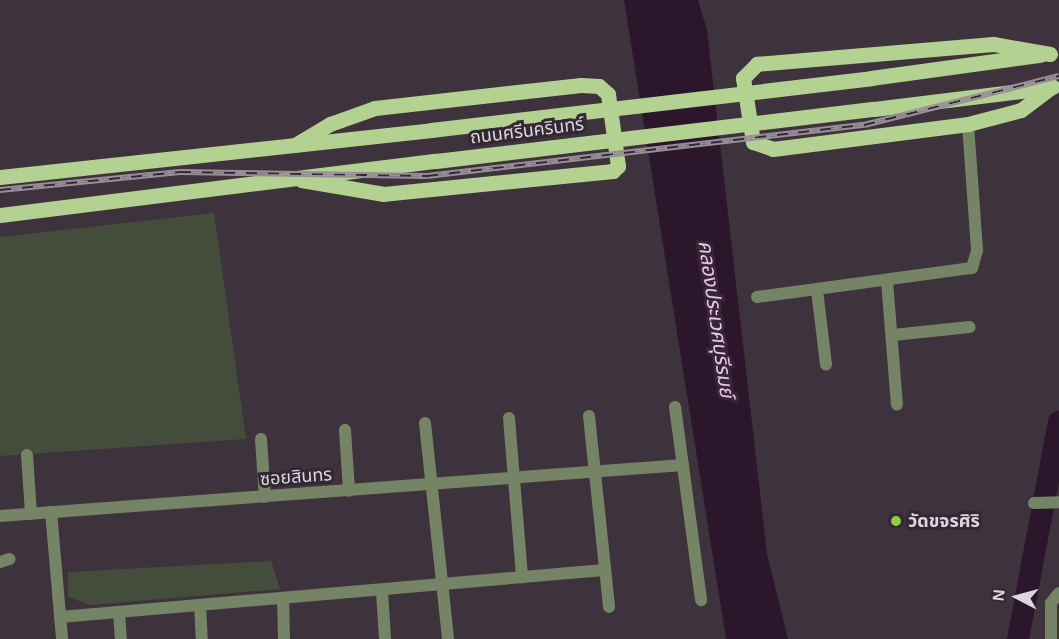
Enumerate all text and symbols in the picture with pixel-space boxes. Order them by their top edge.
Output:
street label: ถนนศรีนครินทร์ [469,113,585,149]
water label: คลองประเวศบุรีรมย์ [693,239,739,399]
street label: ซอยสินทร [259,464,333,490]
place label: วัดขจรศิริ [908,510,980,532]
marker: วัดขจรศิริ [889,514,903,528]
north arrow [987,567,1047,627]
text: N [990,588,1008,602]

